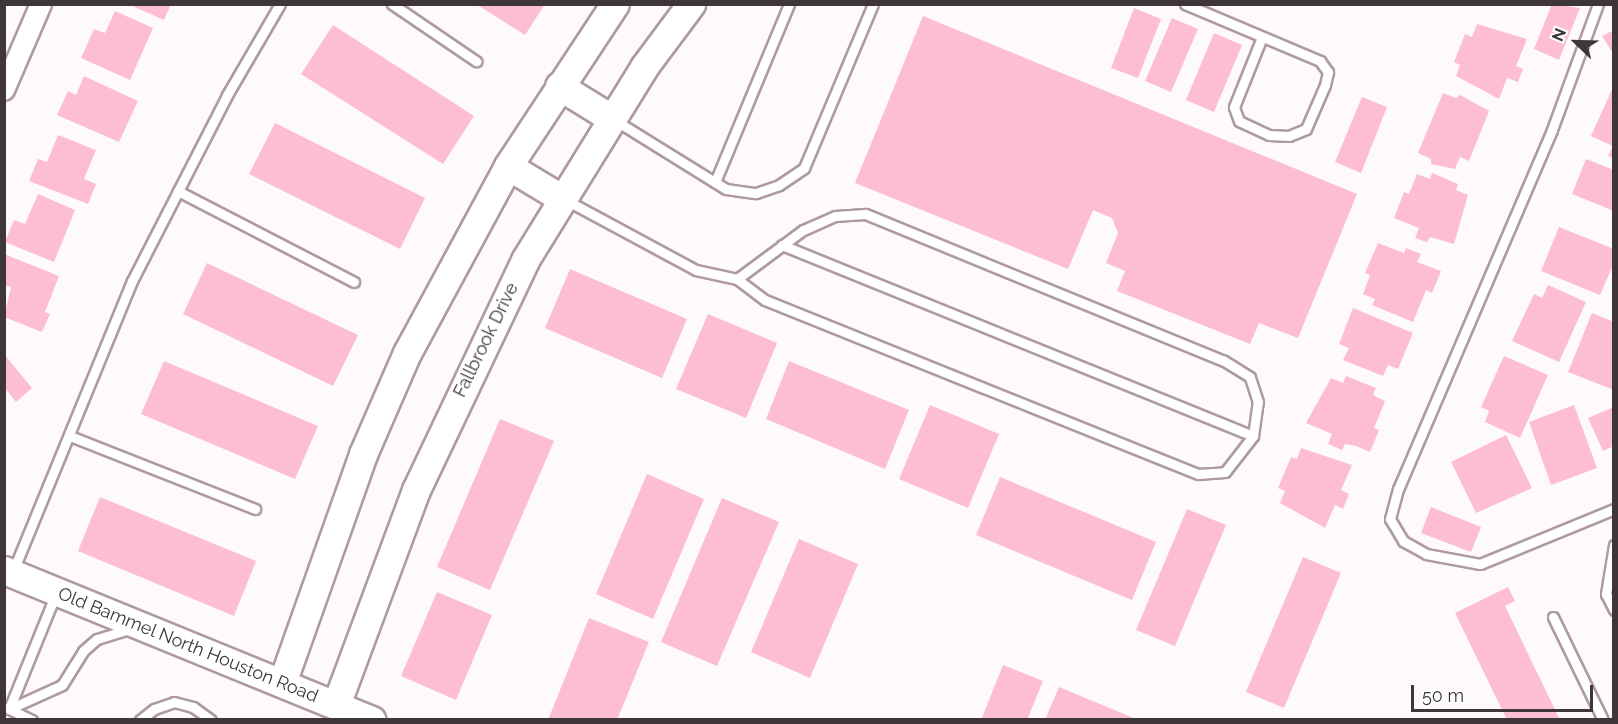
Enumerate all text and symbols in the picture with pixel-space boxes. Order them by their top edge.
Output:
north arrow [1546,12,1606,72]
text: N [1548,25,1570,44]
street label: Fallbrook Drive [449,279,523,401]
street label: Old Bammel North Houston Road [55,583,321,707]
scale bar [1414,673,1596,711]
text: 50 m [1422,685,1464,706]

